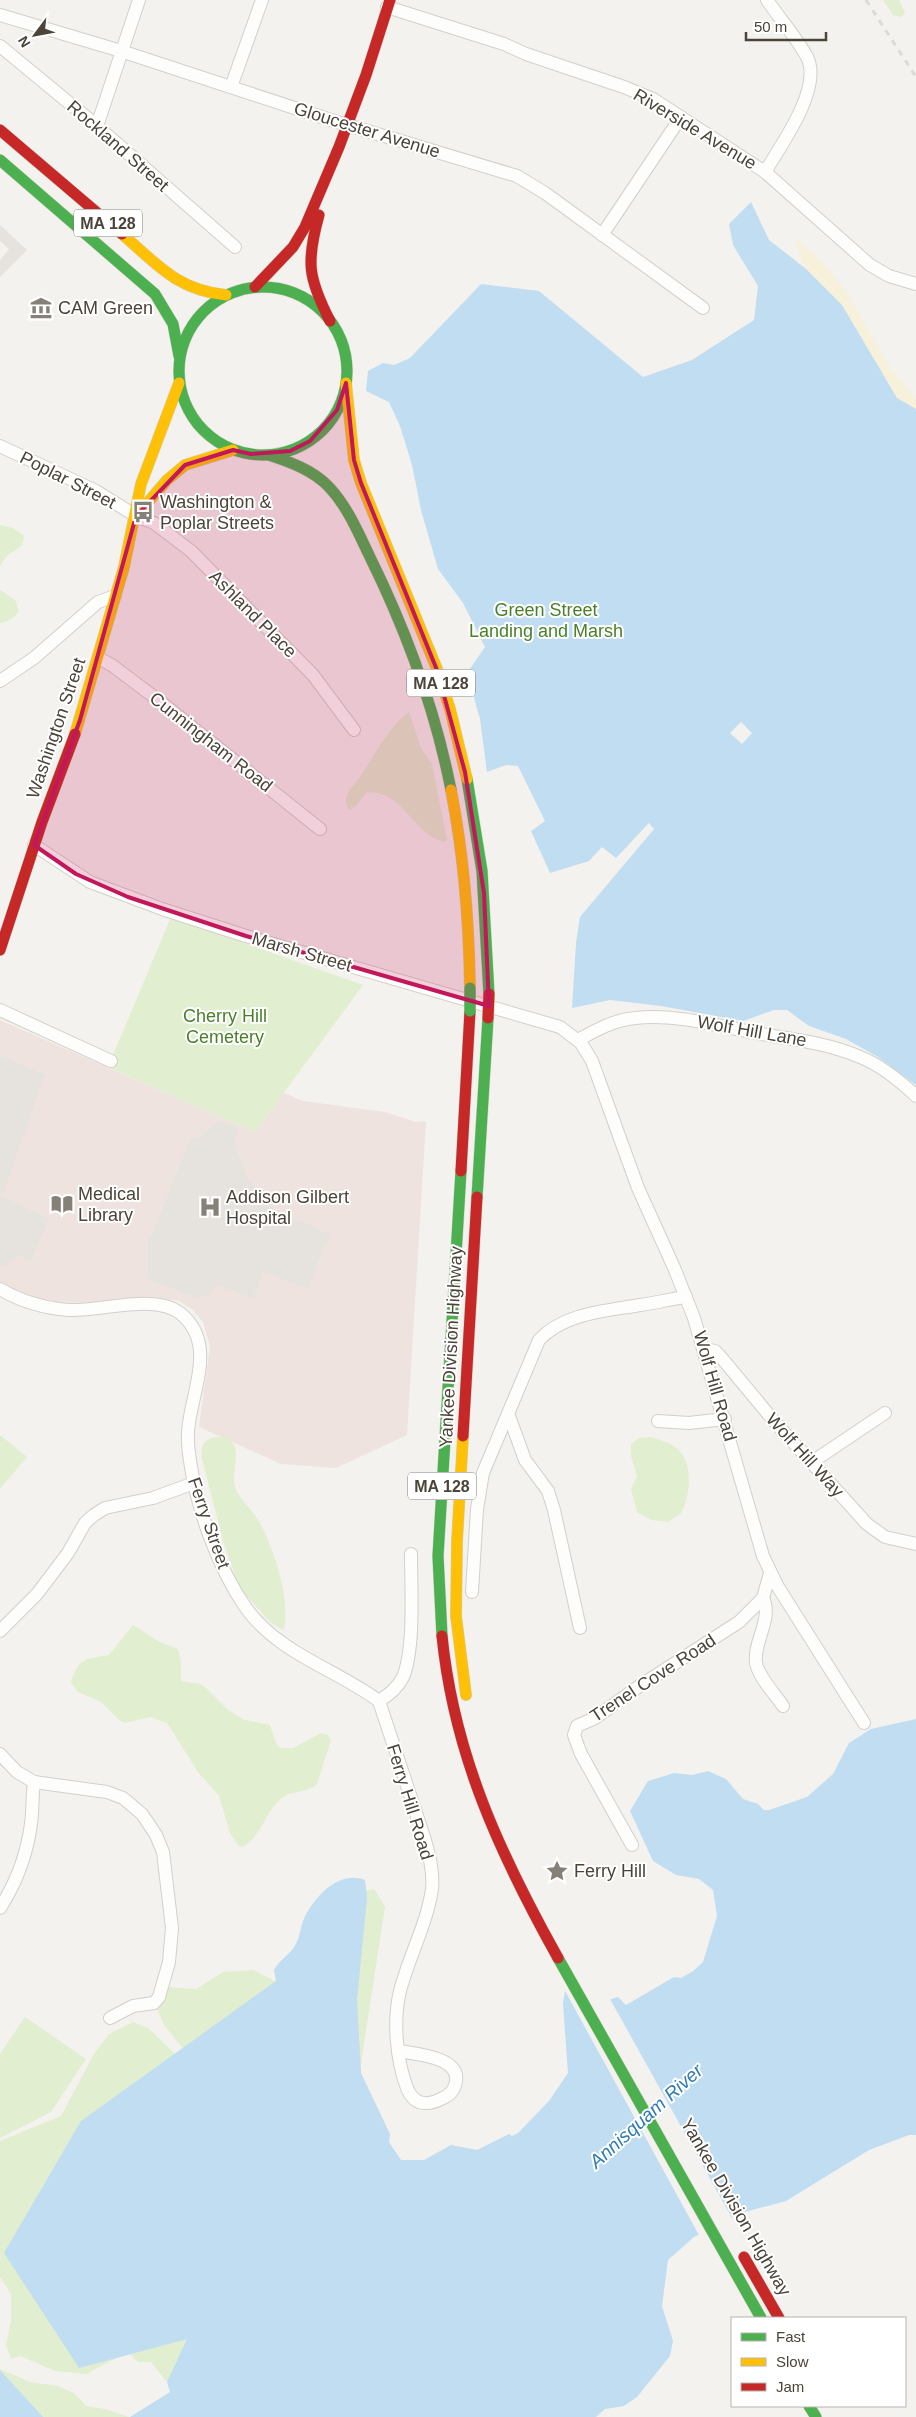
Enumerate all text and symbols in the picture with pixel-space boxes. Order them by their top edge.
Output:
north arrow [10,10,60,60]
scale bar [746,10,826,42]
text: 50 m [754,18,787,35]
text: N [15,33,33,50]
street label: Riverside Avenue [630,84,760,174]
street label: Rockland Street [63,96,173,196]
street label: Gloucester Avenue [292,98,442,162]
road number: MA 128 [74,210,142,237]
museum icon: CAM Green [28,295,54,321]
place label: CAM Green [58,298,153,318]
street label: Poplar Street [17,447,119,513]
place label: Washington & Poplar Streets [160,492,274,533]
bus stop icon: Washington & Poplar Streets [130,499,156,525]
street label: Ashland Place [205,566,301,662]
park label: Green Street Landing and Marsh [469,600,623,641]
street label: Washington Street [23,655,89,801]
road number: MA 128 [407,670,475,696]
street label: Cunningham Road [146,688,276,796]
street label: Marsh Street [250,928,354,976]
park label: Cherry Hill Cemetery [183,1006,267,1047]
street label: Wolf Hill Lane [696,1012,808,1050]
place label: Medical Library [78,1184,140,1225]
place label: Addison Gilbert Hospital [226,1187,349,1228]
library icon: Medical Library [49,1191,75,1217]
hospital icon: Addison Gilbert Hospital [197,1194,223,1220]
street label: Yankee Division Highway [436,1246,466,1448]
street label: Wolf Hill Road [690,1329,740,1443]
street label: Wolf Hill Way [762,1409,848,1501]
road number: MA 128 [408,1472,476,1500]
street label: Ferry Street [184,1475,234,1571]
street label: Trenel Cove Road [587,1630,719,1726]
street label: Ferry Hill Road [383,1742,437,1862]
place icon: Ferry Hill [544,1858,570,1884]
place label: Ferry Hill [574,1861,646,1881]
water label: Annisquam River [584,2059,707,2173]
street label: Yankee Division Highway [677,2115,795,2299]
legend [731,2317,906,2407]
text: Fast [776,2328,806,2345]
text: Slow [776,2353,809,2370]
text: Jam [776,2378,804,2395]

